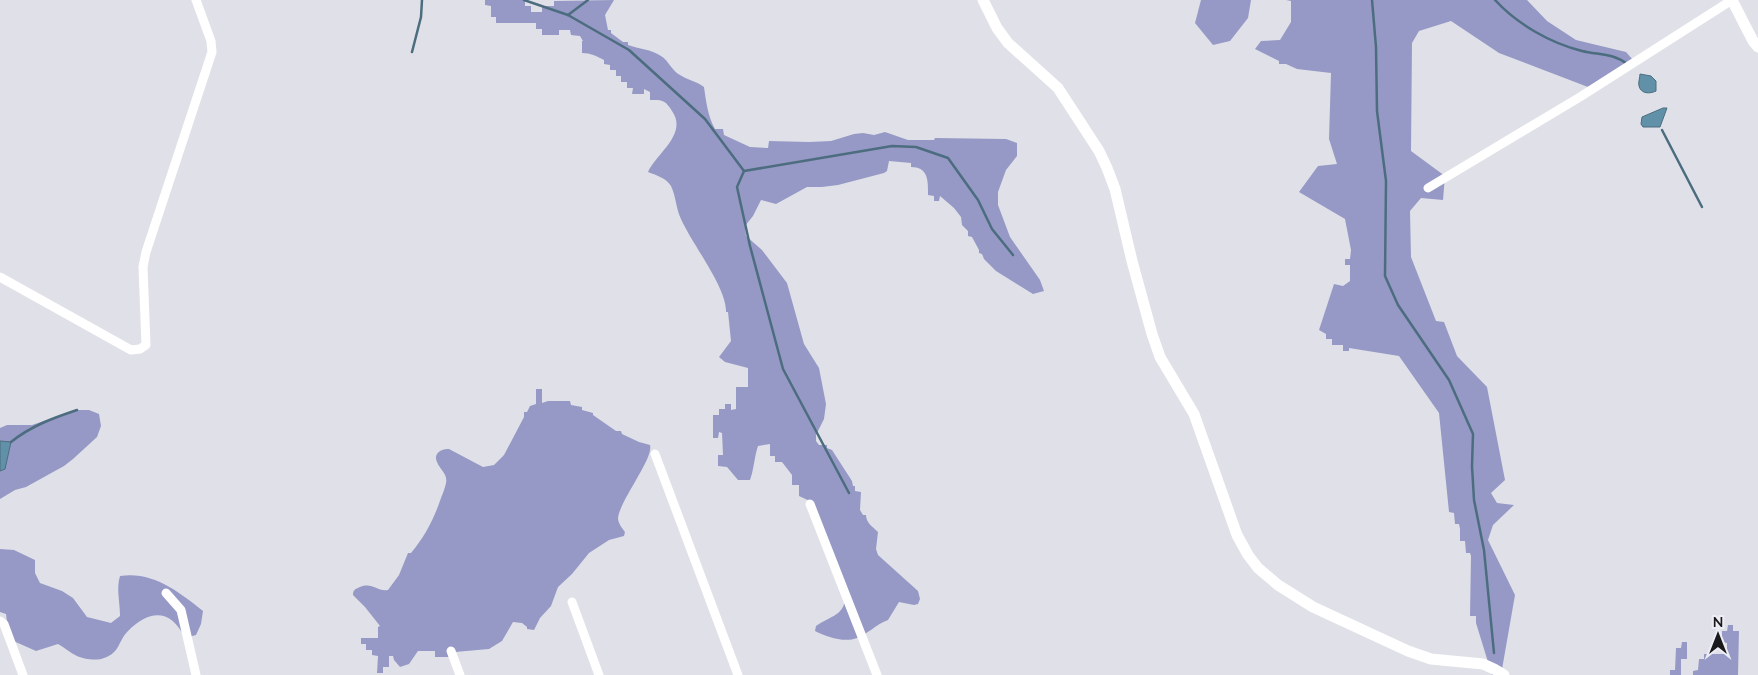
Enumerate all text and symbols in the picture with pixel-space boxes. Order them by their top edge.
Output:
north arrow [1693,610,1743,660]
text: N [1713,613,1723,631]

